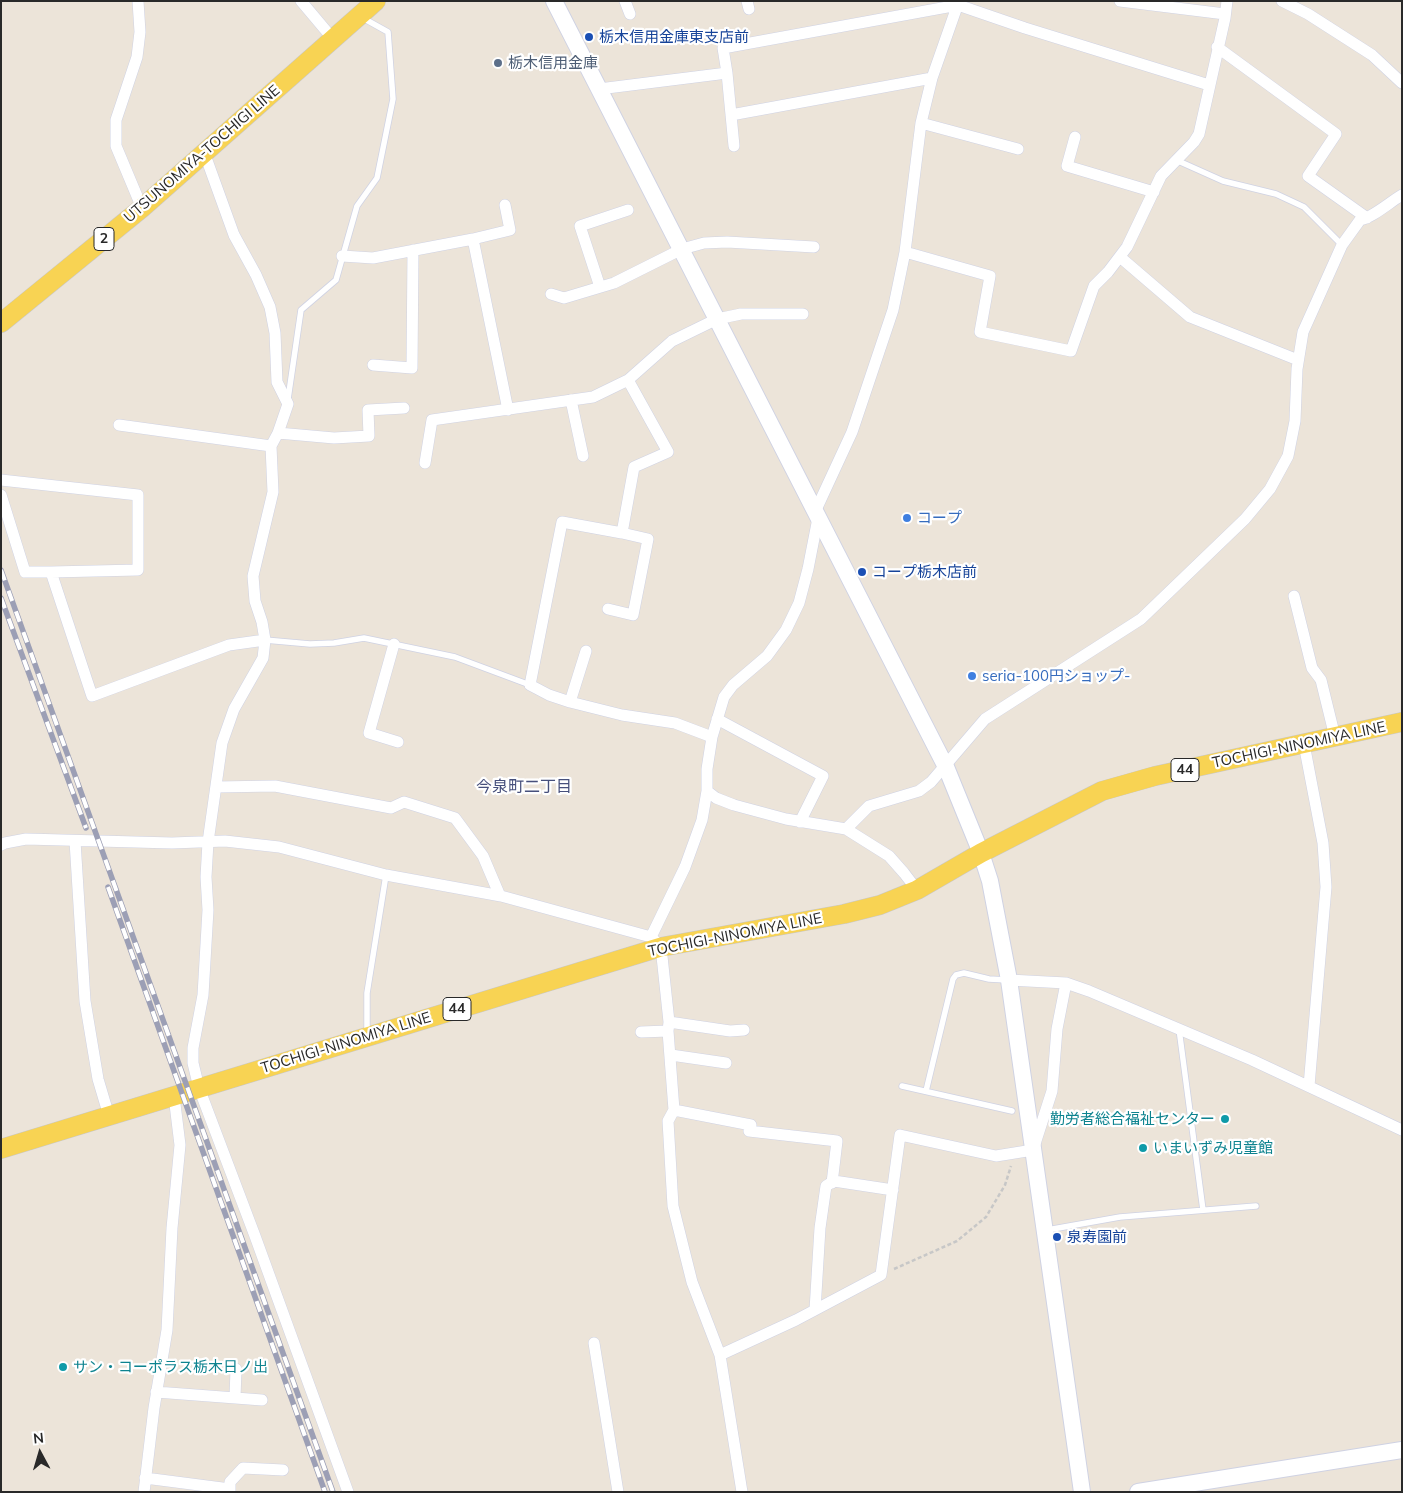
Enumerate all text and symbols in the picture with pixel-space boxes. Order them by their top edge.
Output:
place label: 栃木信用金庫東支店前 [599,28,749,46]
marker: 栃木信用金庫東支店前 [583,31,595,43]
place label: 栃木信用金庫 [508,54,598,72]
marker: 栃木信用金庫 [492,57,504,69]
street label: UTSUNOMIYA-TOCHIGI LINE [120,81,284,227]
road number: 2 [94,228,114,250]
place label: コープ [917,509,962,527]
marker: コープ [901,512,913,524]
place label: コープ栃木店前 [872,563,977,581]
marker: コープ栃木店前 [856,566,868,578]
place label: seria-100円ショップ- [982,667,1130,685]
marker: seria-100円ショップ- [966,670,978,682]
street label: TOCHIGI-NINOMIYA LINE [1211,718,1387,772]
road number: 44 [1171,758,1199,782]
district label: 今泉町二丁目 [476,777,572,797]
street label: TOCHIGI-NINOMIYA LINE [647,909,823,961]
road number: 44 [443,998,471,1021]
street label: TOCHIGI-NINOMIYA LINE [259,1009,433,1077]
place label: 勤労者総合福祉センター [1050,1110,1215,1128]
marker: 勤労者総合福祉センター [1219,1113,1231,1125]
place label: いまいずみ児童館 [1153,1139,1273,1157]
marker: いまいずみ児童館 [1137,1142,1149,1154]
place label: 泉寿園前 [1067,1228,1127,1246]
marker: 泉寿園前 [1051,1231,1063,1243]
place label: サン・コーポラス栃木日ノ出 [73,1358,268,1376]
marker: サン・コーポラス栃木日ノ出 [57,1361,69,1373]
north arrow [15,1428,65,1478]
text: N [32,1429,45,1448]

